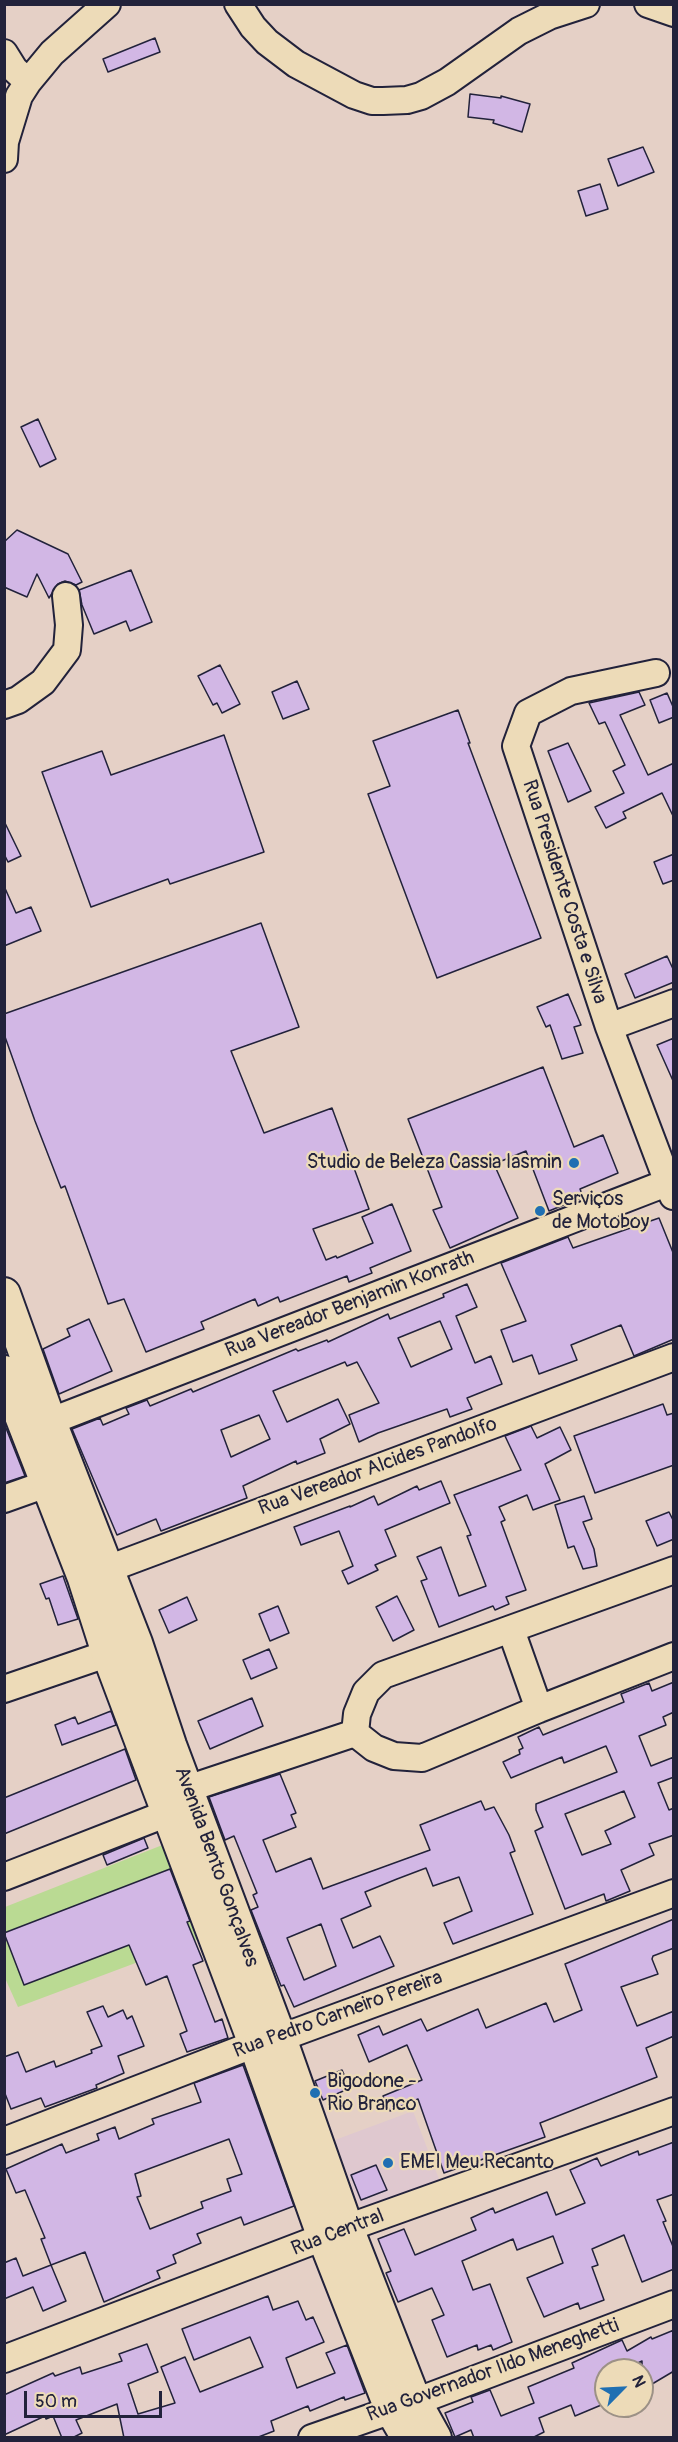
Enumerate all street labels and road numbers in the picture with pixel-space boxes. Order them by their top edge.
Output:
street label: Rua Presidente Costa e Silva [516,777,612,1007]
street label: Rua Vereador Benjamin Konrath [222,1246,478,1364]
street label: Rua Vereador Alcides Pandolfo [255,1413,501,1521]
street label: Avenida Bento Gonçalves [169,1764,263,1970]
street label: Rua Pedro Carneiro Pereira [230,1966,446,2064]
street label: Rua Central [288,2204,388,2262]
street label: Rua Governador Ildo Meneghetti [364,2314,622,2428]

